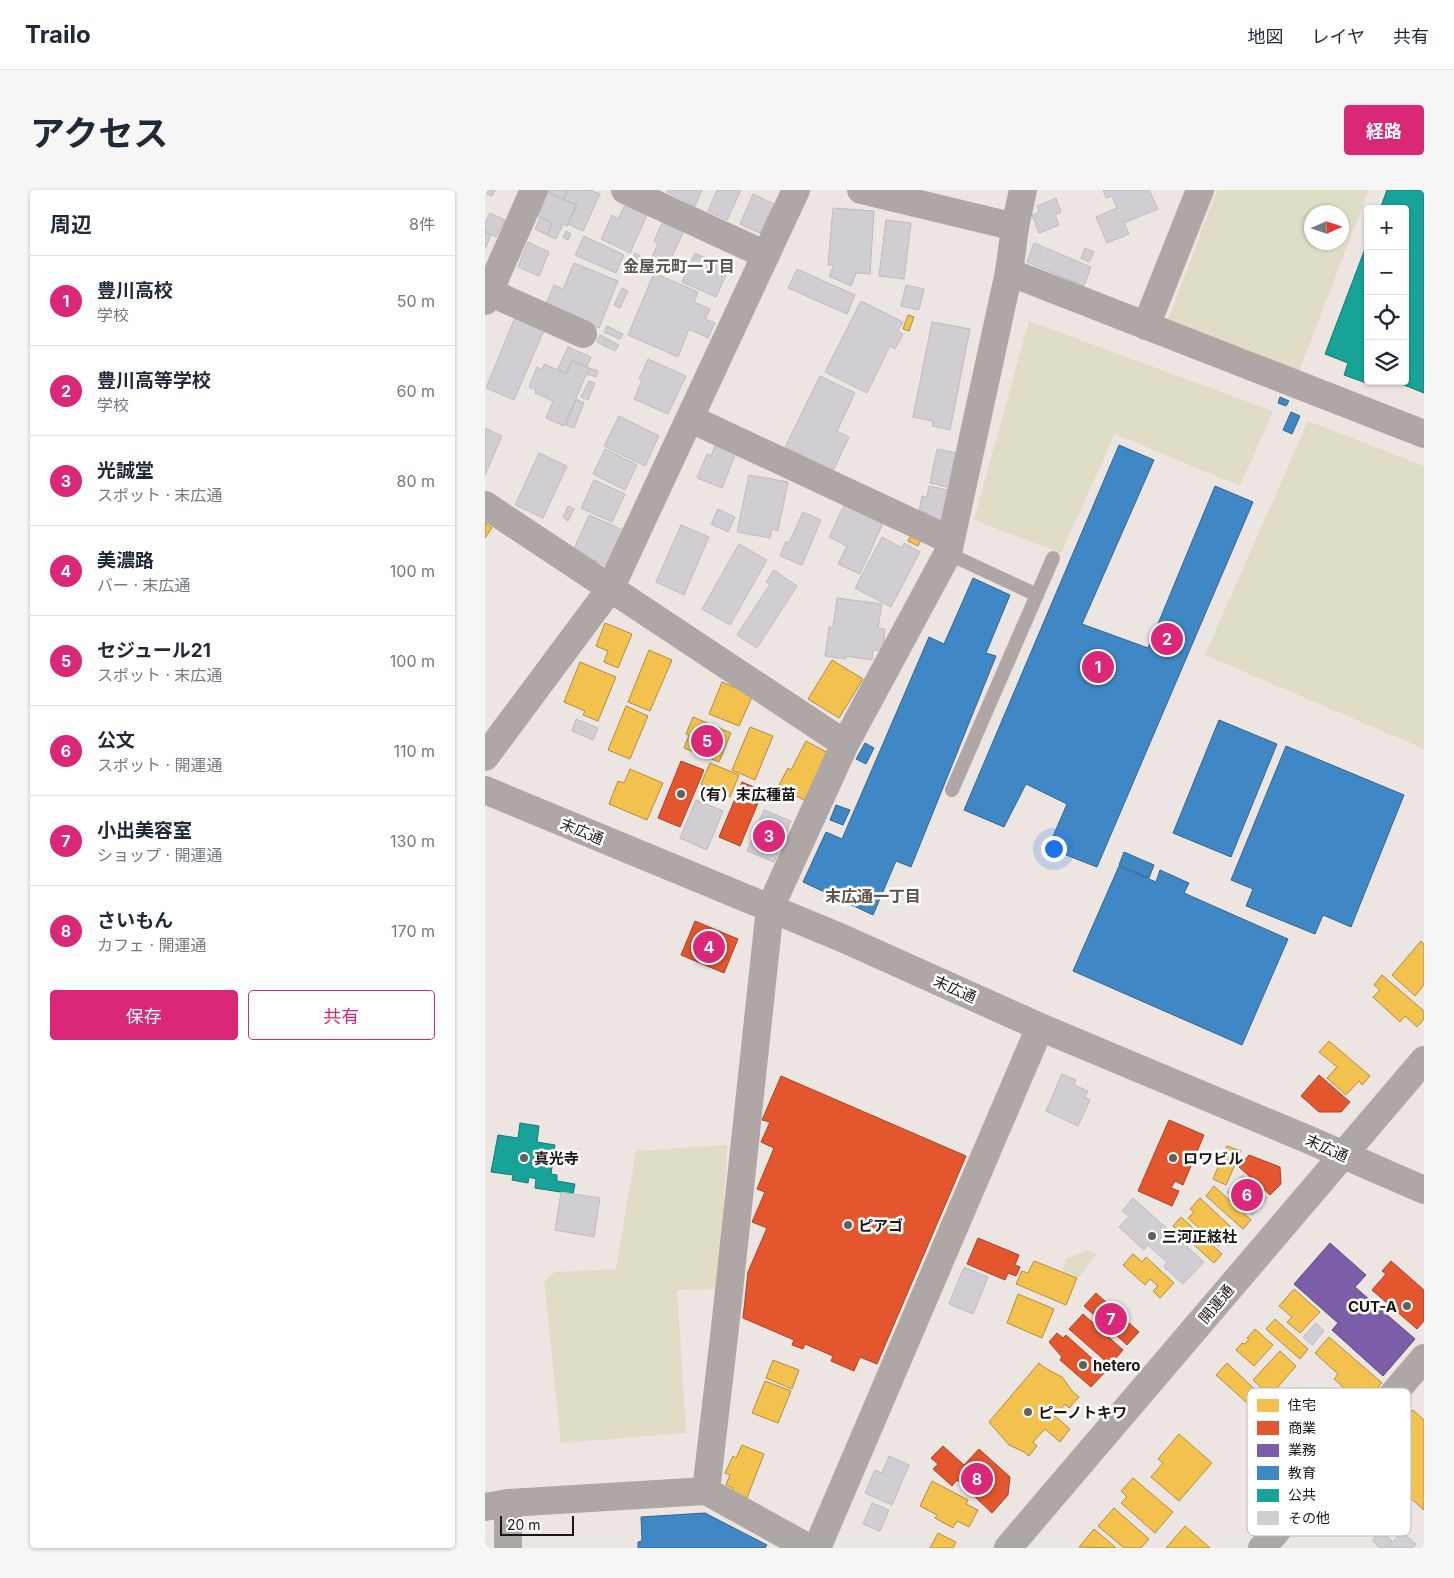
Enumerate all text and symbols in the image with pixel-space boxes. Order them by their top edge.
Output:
text: Trailo [25,20,91,49]
text: 地図 [1248,26,1284,47]
text: レイヤ [1312,26,1365,47]
text: 共有 [1393,26,1429,47]
button: 経路 [1344,105,1424,155]
text: アクセス [30,112,168,154]
north arrow [1304,205,1349,250]
map controls [1364,205,1409,385]
button: + [1364,205,1409,250]
text: 周辺 [50,212,92,237]
text: 8件 [409,214,435,234]
button: − [1364,250,1409,295]
district label: 金屋元町一丁目 [623,256,735,276]
text: 豊川高校 [97,279,173,302]
text: 1 [63,291,69,311]
text: 50 m [397,291,435,311]
button: locate [1364,295,1409,340]
text: 学校 [97,305,129,325]
button: layers [1364,340,1409,385]
text: 豊川高等学校 [97,369,211,392]
text: 2 [61,381,71,401]
text: 60 m [396,381,435,401]
text: 学校 [97,395,129,415]
text: 光誠堂 [97,459,154,482]
text: 3 [61,471,71,491]
text: 80 m [396,471,435,491]
text: スポット · 末広通 [97,485,223,505]
text: 美濃路 [97,549,154,572]
text: 4 [61,561,71,581]
text: 100 m [390,561,435,581]
text: バー · 末広通 [97,575,191,595]
pin: 2 [1151,620,1183,658]
text: セジュール21 [97,639,211,662]
pin: 1 [1082,648,1114,686]
text: 5 [61,651,71,671]
text: 100 m [390,651,435,671]
text: スポット · 末広通 [97,665,223,685]
pin: 5 [691,722,723,760]
text: 公文 [97,729,135,752]
text: 6 [61,741,71,761]
text: 110 m [393,741,435,761]
text: スポット · 開運通 [97,755,223,775]
place label: （有）末広種苗 [691,785,796,804]
marker: （有）末広種苗 [675,788,687,800]
street label: 末広通 [558,814,606,848]
pin: 3 [753,817,785,855]
text: 小出美容室 [97,819,192,842]
text: 7 [61,831,71,851]
text: 130 m [390,831,435,851]
your location [1041,836,1067,862]
text: ショップ · 開運通 [97,845,223,865]
district label: 末広通一丁目 [825,886,921,906]
text: さいもん [97,909,173,932]
text: 8 [61,921,71,941]
text: 170 m [391,921,435,941]
pin: 4 [693,928,725,966]
text: カフェ · 開運通 [97,935,207,955]
street label: 末広通 [931,971,979,1007]
button: 保存 [50,990,238,1040]
button: 共有 [248,990,435,1040]
street label: 末広通 [1303,1130,1351,1166]
place label: 真光寺 [534,1149,579,1168]
place label: ロワビル [1183,1149,1243,1168]
marker: 真光寺 [518,1152,530,1164]
marker: ロワビル [1167,1152,1179,1164]
pin: 6 [1231,1176,1263,1214]
place label: ピアゴ [858,1216,903,1235]
marker: ピアゴ [842,1219,854,1231]
place label: 三河正絃社 [1162,1227,1237,1246]
marker: 三河正絃社 [1146,1230,1158,1242]
street label: 開運通 [1194,1281,1238,1327]
place label: CUT-A [1348,1297,1397,1316]
pin: 7 [1095,1300,1127,1338]
marker: CUT-A [1401,1300,1413,1312]
place label: hetero [1093,1356,1141,1375]
marker: hetero [1077,1359,1089,1371]
legend [1247,1388,1411,1536]
text: 住宅 [1288,1396,1316,1413]
place label: ピーノトキワ [1038,1403,1127,1422]
marker: ピーノトキワ [1022,1406,1034,1418]
text: 商業 [1288,1419,1316,1436]
text: 業務 [1288,1441,1316,1458]
pin: 8 [961,1460,993,1498]
text: 教育 [1288,1464,1316,1481]
text: 公共 [1288,1486,1316,1503]
text: その他 [1288,1509,1330,1526]
scale bar [500,1513,574,1536]
text: 20 m [507,1516,541,1533]

